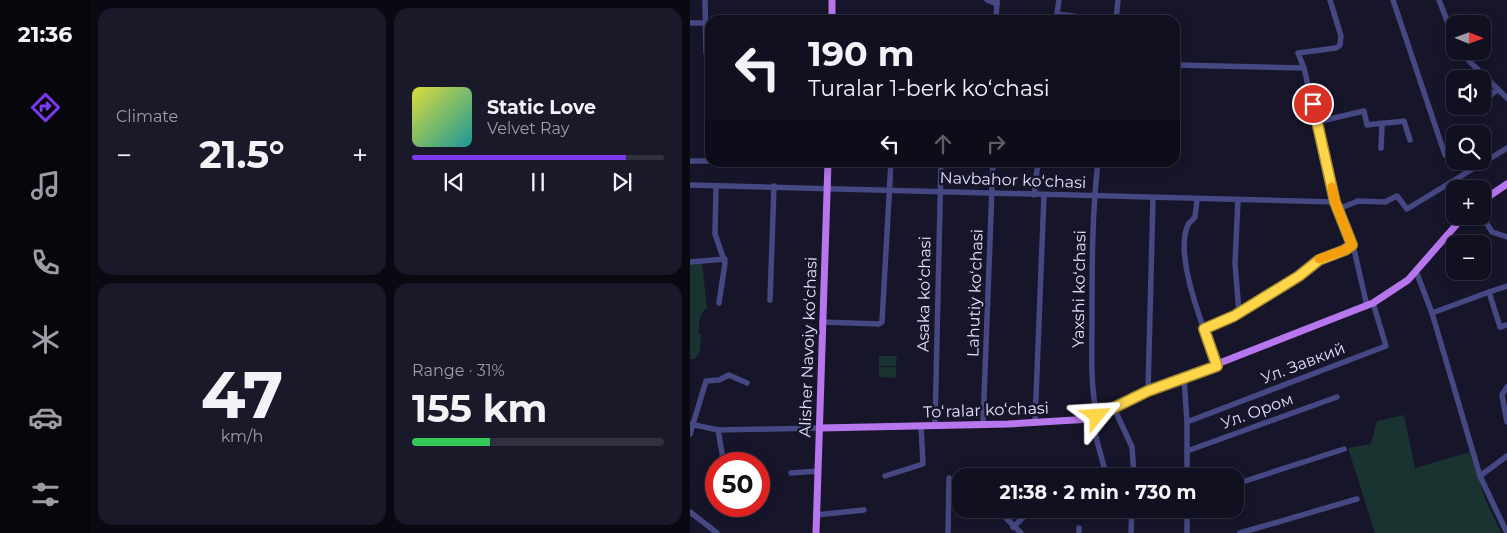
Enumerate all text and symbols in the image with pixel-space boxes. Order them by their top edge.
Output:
north arrow [1446,15,1491,60]
map controls [1446,15,1491,280]
text: 21:36 [18,21,72,48]
text: 190 m [808,32,914,75]
icon: left [725,35,790,100]
button: sound [1446,70,1491,115]
text: Turalar 1-berk koʻchasi [808,75,1050,102]
pin [1292,83,1334,125]
icon: directions [28,90,63,125]
icon: arrive [1299,90,1327,118]
text: Static Love [487,96,596,119]
text: Climate [116,107,178,126]
text: Velvet Ray [487,119,569,138]
button: search [1446,125,1491,170]
icon: left [876,130,904,158]
icon: ahead [929,130,957,158]
icon: right [982,130,1010,158]
text: 21.5° [199,131,285,178]
text: − [116,138,132,172]
text: + [352,138,368,172]
icon: music [28,168,63,203]
icon: previous [440,168,468,196]
icon: pause [524,168,552,196]
icon: next [608,168,636,196]
street label: Navbahor koʻchasi [939,168,1087,192]
button: + [1446,180,1491,225]
street label: Lahutiy koʻchasi [963,229,987,357]
street label: Yaxshi koʻchasi [1068,230,1090,348]
button: − [1446,235,1491,280]
street label: Asaka koʻchasi [913,236,935,352]
icon: phone [28,245,63,280]
street label: Alisher Navoiy koʻchasi [795,256,821,438]
icon: climate [28,322,63,357]
street label: Ул. Завкий [1258,338,1348,388]
text: 47 [201,355,283,434]
text: Range · 31% [412,361,505,380]
text: 155 km [412,385,547,432]
position arrow [1070,389,1122,441]
street label: Ул. Ором [1218,389,1296,433]
street label: Toʻralar koʻchasi [923,398,1049,422]
icon: car [28,400,63,435]
text: km/h [221,427,263,446]
speed limit sign: 50 [705,452,770,517]
icon: filters [28,477,63,512]
text: 21:38 · 2 min · 730 m [1000,481,1196,504]

